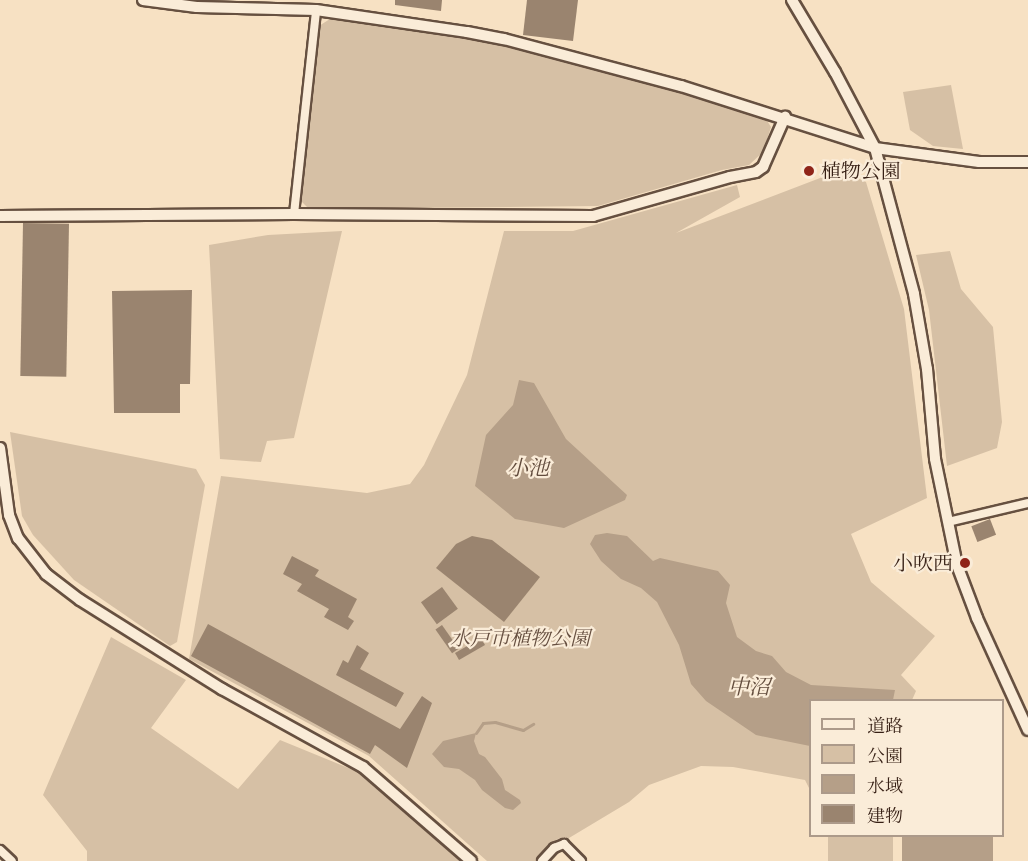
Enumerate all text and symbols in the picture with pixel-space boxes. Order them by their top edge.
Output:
place label: 植物公園 [821,159,901,183]
marker: 植物公園 [802,164,816,178]
water label: 小池 [507,455,549,481]
place label: 小吹西 [893,551,953,575]
marker: 小吹西 [958,556,972,570]
park label: 水戸市植物公園 [450,626,590,650]
water label: 中沼 [728,674,770,700]
legend [809,699,1004,837]
text: 道路 [867,716,903,737]
text: 公園 [867,746,903,767]
text: 水域 [867,776,903,797]
text: 建物 [867,806,903,827]

